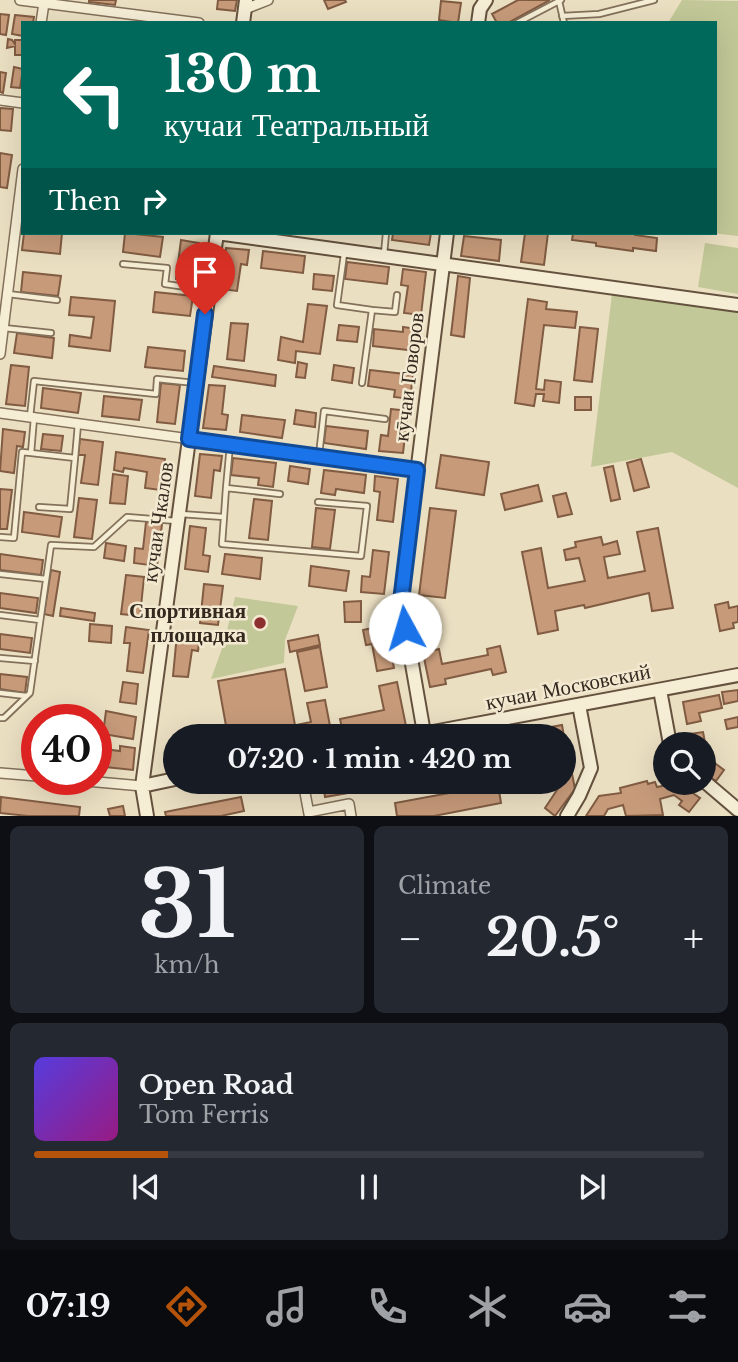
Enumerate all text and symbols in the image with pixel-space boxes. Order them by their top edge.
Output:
text: 130 m [164,44,321,105]
icon: left [49,49,140,140]
text: кучаи Театральный [164,105,429,145]
icon: right [135,182,173,220]
text: Then [49,185,121,217]
pin [175,242,235,314]
icon: arrive [186,253,224,291]
street label: кӯчаи Говоров [388,311,430,443]
street label: кучаи Чкалов [137,460,179,584]
position arrow [368,591,442,665]
place label: Спортивная площадка [129,598,246,648]
marker: Спортивная площадка [252,615,268,631]
street label: кучаи Московский [483,658,653,716]
speed limit sign: 40 [21,704,112,795]
map controls [653,732,716,795]
button: search [653,732,716,795]
text: 07:20 · 1 min · 420 m [227,743,512,775]
text: 31 [138,849,236,962]
text: Climate [398,872,491,900]
text: 20.5° [486,906,620,970]
text: − [398,915,422,962]
text: + [683,915,704,962]
text: km/h [154,951,220,979]
text: Open Road [139,1069,294,1101]
text: Tom Ferris [139,1101,269,1129]
icon: previous [127,1168,165,1206]
icon: pause [350,1168,388,1206]
icon: next [573,1168,611,1206]
icon: directions [162,1282,211,1331]
icon: music [262,1282,311,1331]
icon: phone [363,1282,412,1331]
icon: climate [463,1282,512,1331]
icon: car [563,1282,612,1331]
icon: filters [663,1282,712,1331]
text: 07:19 [26,1286,111,1326]

